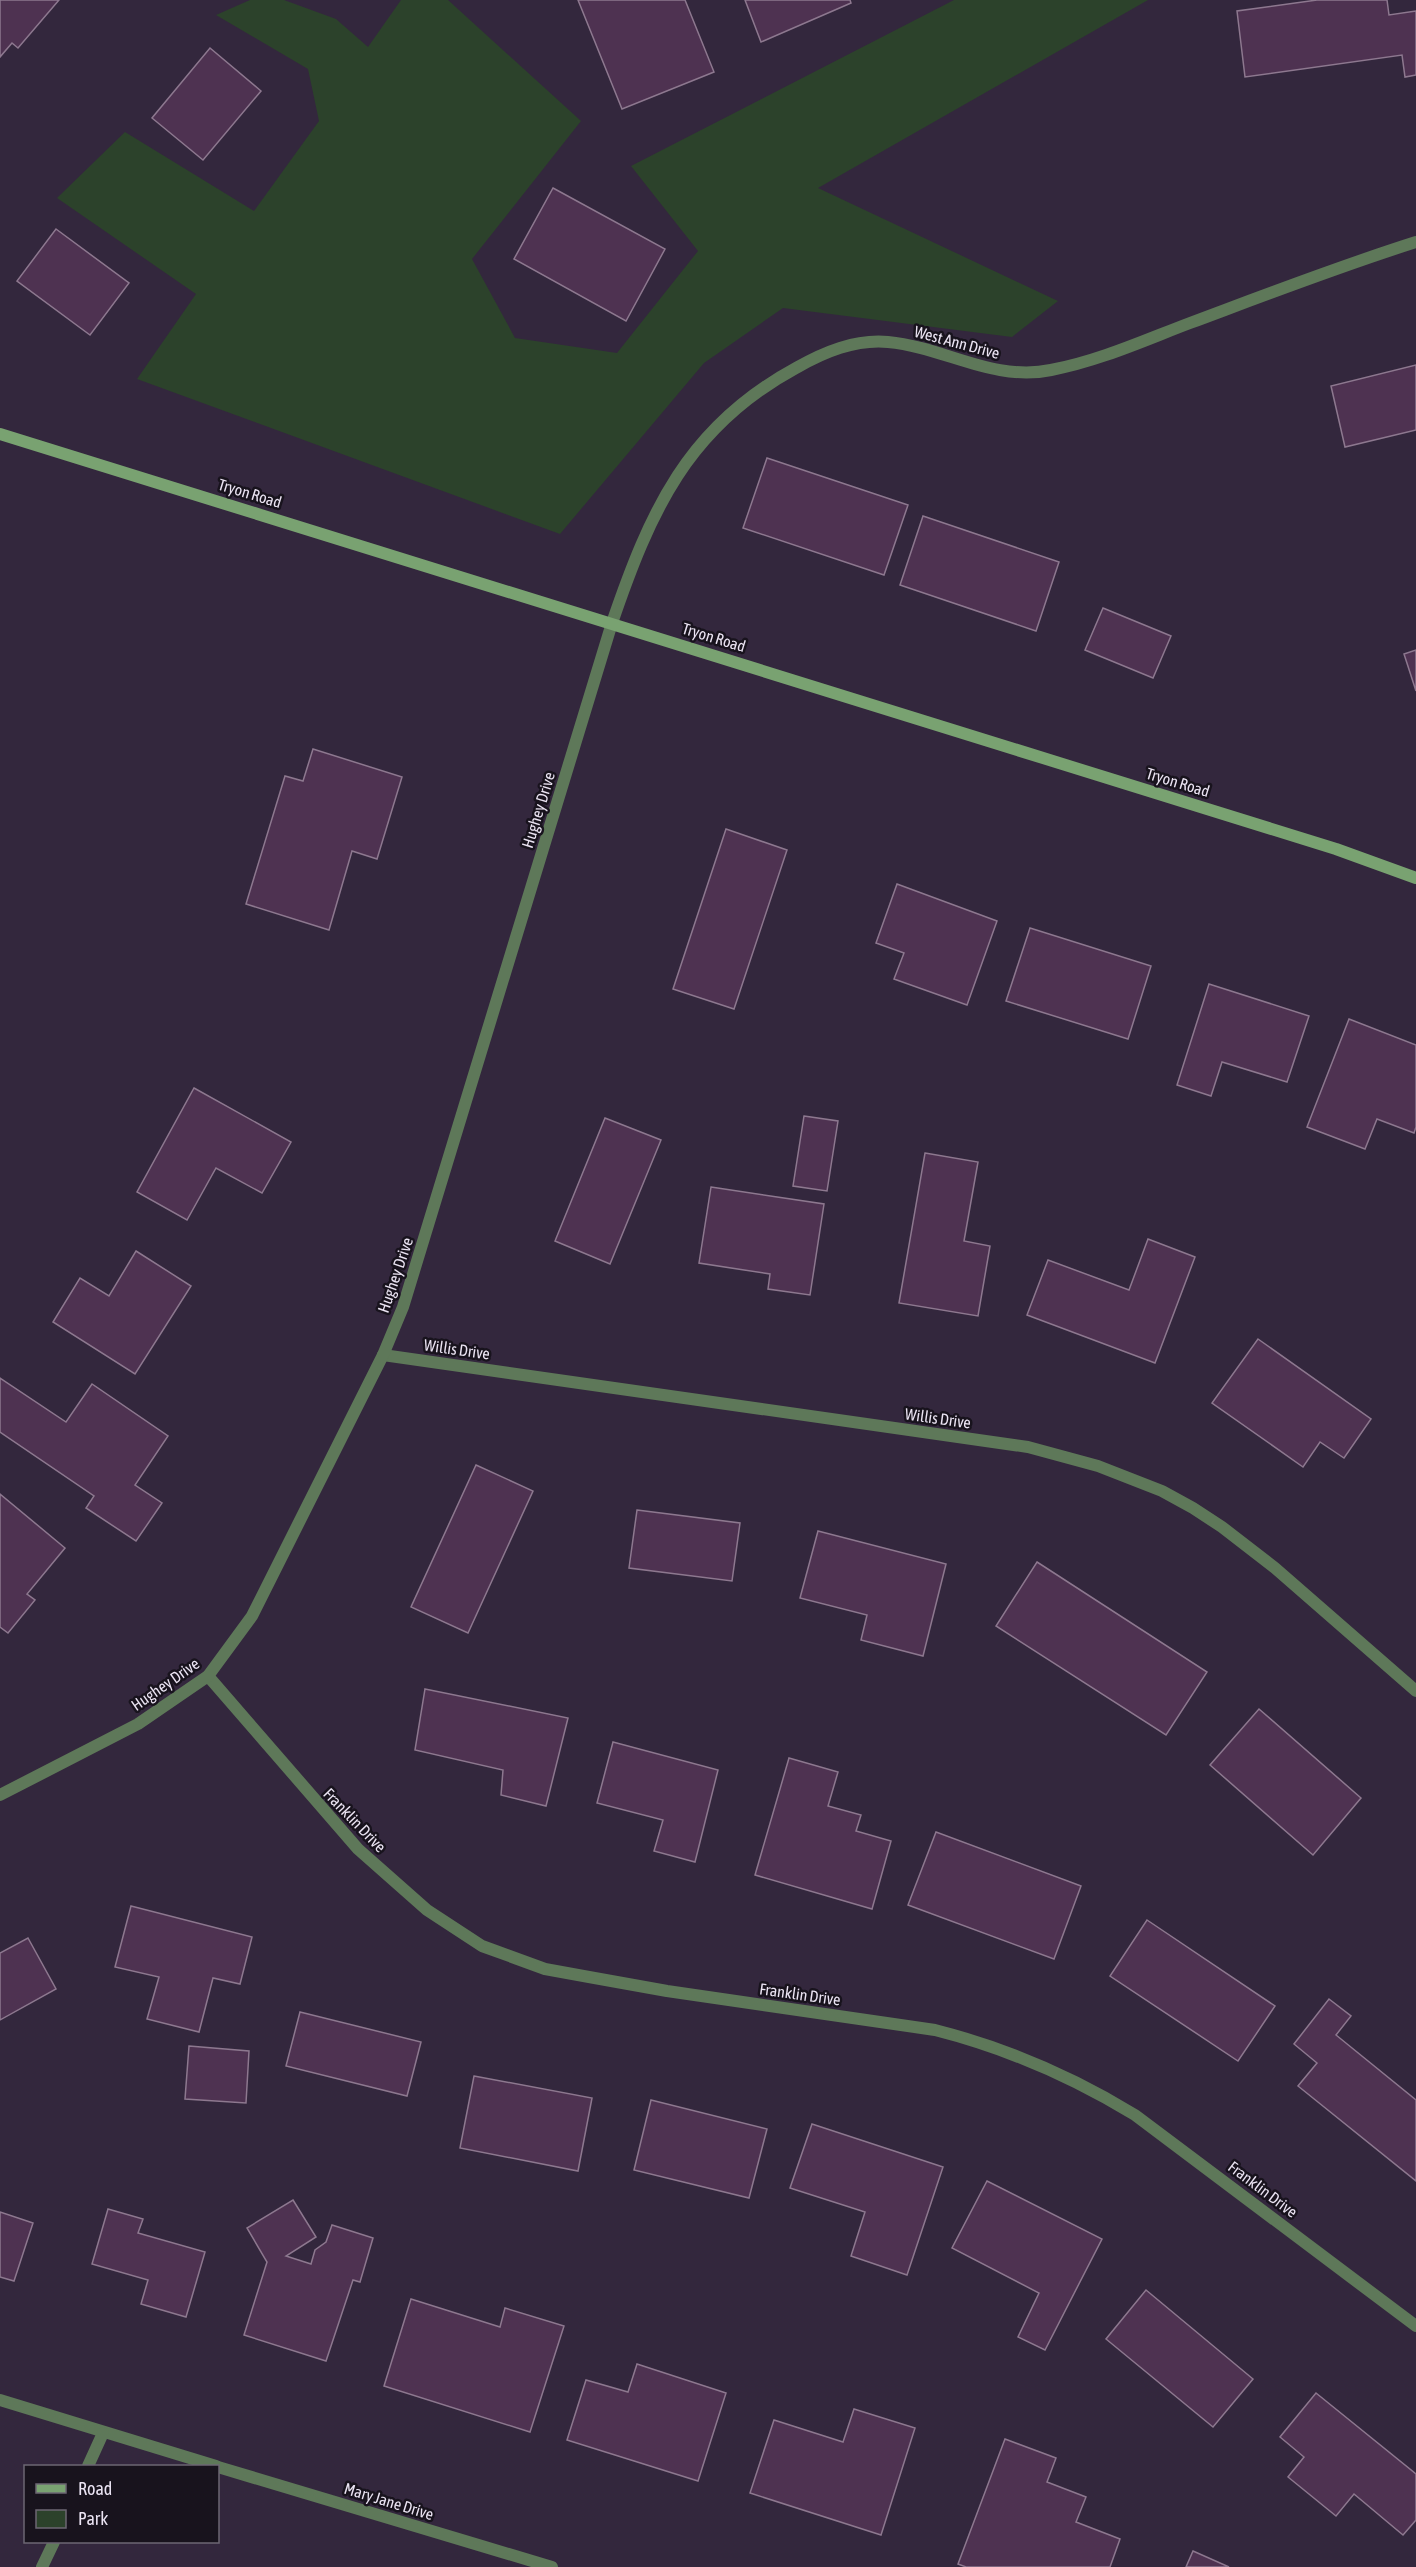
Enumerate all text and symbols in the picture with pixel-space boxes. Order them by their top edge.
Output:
street label: West Ann Drive [912,322,1002,362]
street label: Tryon Road [216,475,284,512]
street label: Tryon Road [680,619,748,656]
street label: Tryon Road [1144,764,1212,801]
street label: Hughey Drive [518,770,559,851]
street label: Hughey Drive [374,1235,417,1315]
street label: Willis Drive [423,1335,491,1363]
street label: Willis Drive [904,1404,972,1432]
street label: Hughey Drive [128,1654,203,1715]
street label: Franklin Drive [320,1784,390,1856]
street label: Franklin Drive [758,1979,842,2009]
street label: Franklin Drive [1225,2157,1301,2221]
legend [24,2465,219,2543]
text: Road [78,2478,112,2499]
street label: Mary Jane Drive [342,2479,436,2524]
text: Park [78,2508,108,2529]

